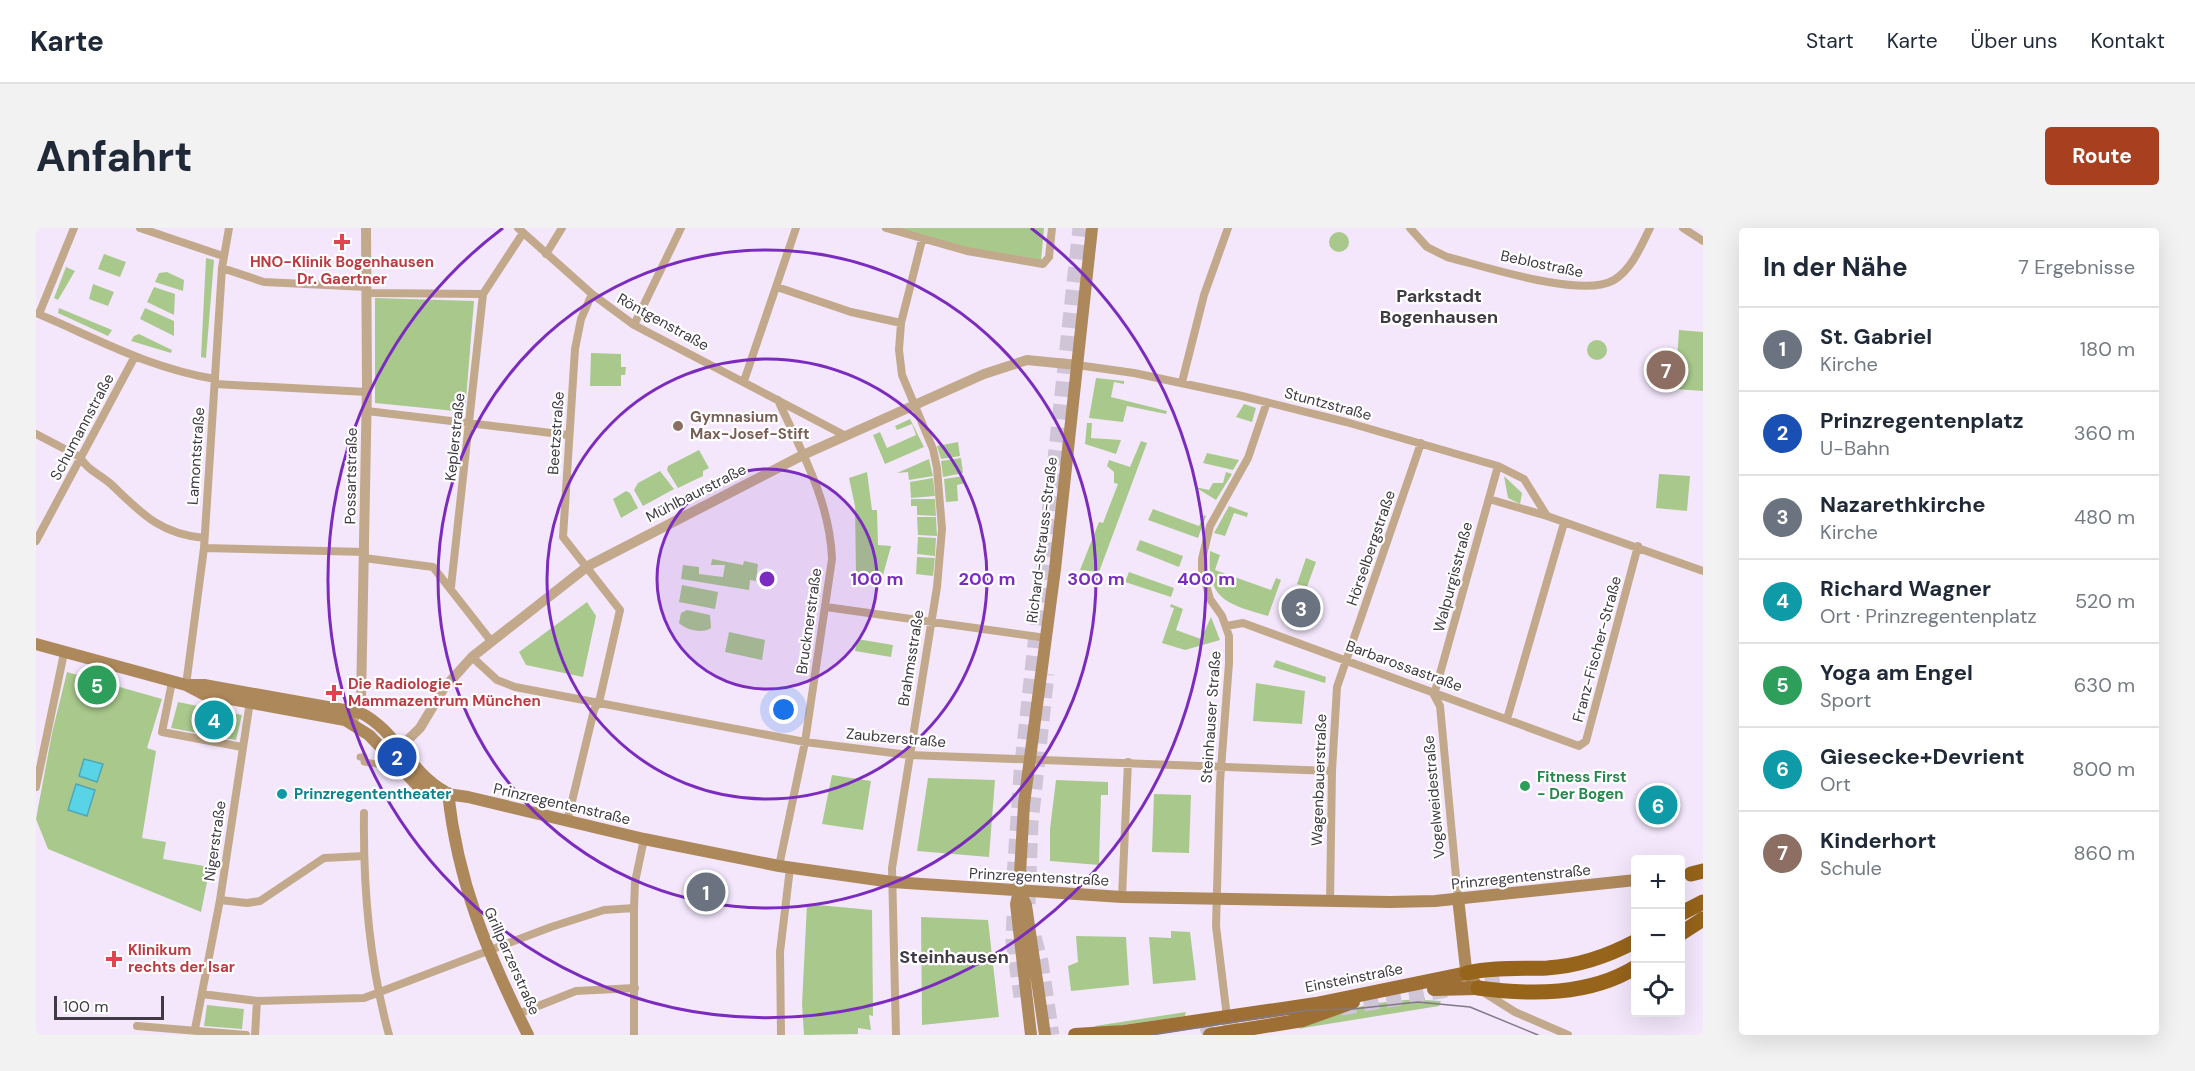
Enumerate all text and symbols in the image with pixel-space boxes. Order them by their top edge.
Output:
text: Karte [30,23,104,60]
text: Start [1806,27,1854,55]
text: Karte [1887,27,1938,55]
text: Über uns [1971,27,2057,55]
text: Kontakt [2090,27,2165,55]
button: Route [2045,127,2159,185]
text: Anfahrt [36,129,192,184]
marker: HNO-Klinik Bogenhausen Dr. Gaertner [333,233,351,251]
street label: Beblostraße [1499,245,1585,283]
text: In der Nähe [1763,250,1908,284]
place label: HNO-Klinik Bogenhausen Dr. Gaertner [250,252,434,289]
text: 7 Ergebnisse [2018,254,2135,280]
district label: Parkstadt Bogenhausen [1380,284,1498,329]
street label: Röntgenstraße [614,289,712,355]
text: St. Gabriel [1820,322,1932,351]
text: 1 [1779,336,1786,362]
text: 180 m [2080,336,2135,362]
pin: 7 [1646,348,1686,392]
text: Kirche [1820,351,1878,377]
street label: Schumannstraße [45,370,119,484]
street label: Stuntzstraße [1282,383,1374,425]
street label: Beetzstraße [543,391,569,475]
street label: Keplerstraße [440,392,470,482]
street label: Lamontstraße [183,406,209,506]
text: Prinzregentenplatz [1820,406,2024,435]
place label: Gymnasium Max-Josef-Stift [690,407,810,444]
marker: Gymnasium Max-Josef-Stift [671,419,685,433]
text: 2 [1777,420,1788,446]
text: 360 m [2074,420,2135,446]
street label: Possartstraße [340,427,362,525]
text: U-Bahn [1820,435,1890,461]
street label: Richard-Strauss-Straße [1022,456,1062,624]
street label: Mühlbaurstraße [642,459,750,527]
street label: Hörselbergstraße [1342,488,1400,608]
text: Nazarethkirche [1820,490,1985,519]
text: 3 [1776,504,1789,530]
text: 480 m [2074,504,2135,530]
text: Kirche [1820,519,1878,545]
street label: Walpurgisstraße [1429,520,1477,634]
street label: Brucknerstraße [792,567,826,675]
text: 100 m [850,567,904,591]
text: 200 m [959,567,1015,591]
text: 300 m [1067,567,1125,591]
text: 400 m [1177,567,1235,591]
centre of rings [757,569,777,589]
street label: Franz-Fischer-Straße [1568,574,1626,724]
text: Richard Wagner [1820,574,1991,603]
pin: 3 [1282,586,1320,631]
text: 4 [1776,588,1789,614]
text: 520 m [2075,588,2135,614]
text: Ort · Prinzregentenplatz [1820,603,2037,629]
street label: Brahmsstraße [894,608,928,708]
street label: Barbarossastraße [1343,636,1465,696]
street label: Steinhauser Straße [1196,650,1226,784]
text: Yoga am Engel [1820,658,1973,687]
pin: 5 [78,662,116,708]
text: 5 [1776,672,1789,698]
text: 630 m [2074,672,2135,698]
place label: Die Radiologie - Mammazentrum München [348,674,541,711]
marker: Die Radiologie - Mammazentrum München [325,684,343,702]
text: Sport [1820,687,1871,713]
your location [769,695,798,724]
pin: 4 [194,698,234,742]
street label: Wagenbauerstraße [1307,713,1331,847]
street label: Zaubzerstraße [845,724,947,752]
pin: 2 [378,734,416,780]
street label: Vogelweidestraße [1419,734,1449,860]
text: Giesecke+Devrient [1820,742,2025,771]
text: 6 [1776,756,1789,782]
text: 800 m [2072,756,2135,782]
place label: Fitness First - Der Bogen [1537,767,1627,804]
text: Ort [1820,771,1851,797]
street label: Prinzregentenstraße [491,778,633,830]
marker: Fitness First - Der Bogen [1518,779,1532,793]
pin: 6 [1638,782,1678,828]
place label: Prinzregententheater [294,784,451,804]
marker: Prinzregententheater [275,787,289,801]
street label: Nigerstraße [199,799,231,883]
text: Kinderhort [1820,826,1936,855]
text: 7 [1777,840,1788,866]
text: 860 m [2073,840,2135,866]
map controls [1631,855,1685,1017]
button: + [1631,855,1685,909]
text: Schule [1820,855,1882,881]
street label: Prinzregentenstraße [1450,860,1592,894]
street label: Prinzregentenstraße [969,863,1109,891]
pin: 1 [686,870,726,914]
street label: Grillparzerstraße [479,904,545,1018]
button: − [1631,909,1685,963]
place label: Klinikum rechts der Isar [128,940,235,977]
district label: Steinhausen [899,945,1009,969]
marker: Klinikum rechts der Isar [105,950,123,968]
street label: Einsteinstraße [1303,959,1405,997]
button: locate [1631,963,1685,1017]
scale bar [54,993,164,1020]
text: 100 m [63,996,108,1017]

